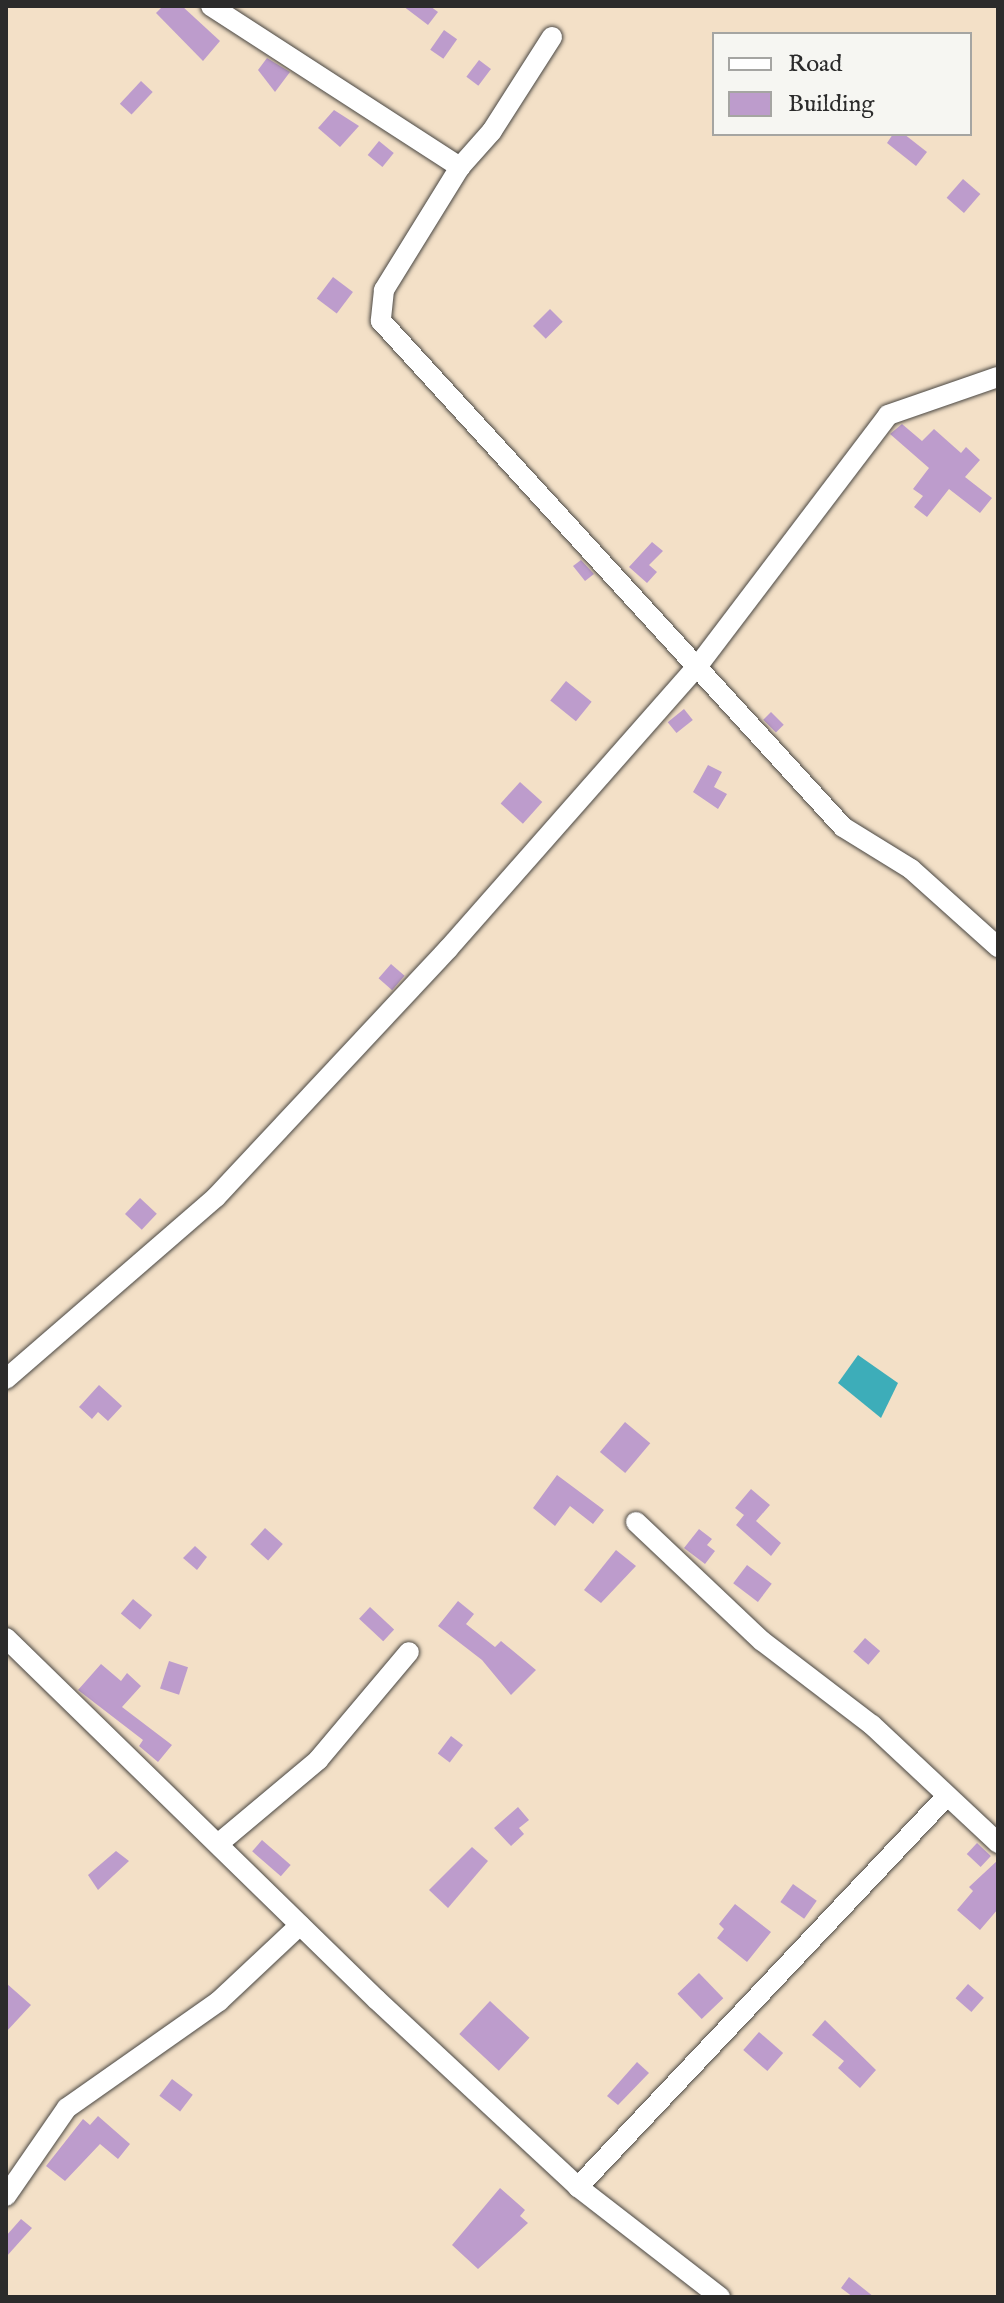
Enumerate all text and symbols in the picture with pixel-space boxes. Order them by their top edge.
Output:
legend [712,32,972,136]
text: Road [788,49,842,80]
text: Building [788,89,874,120]

